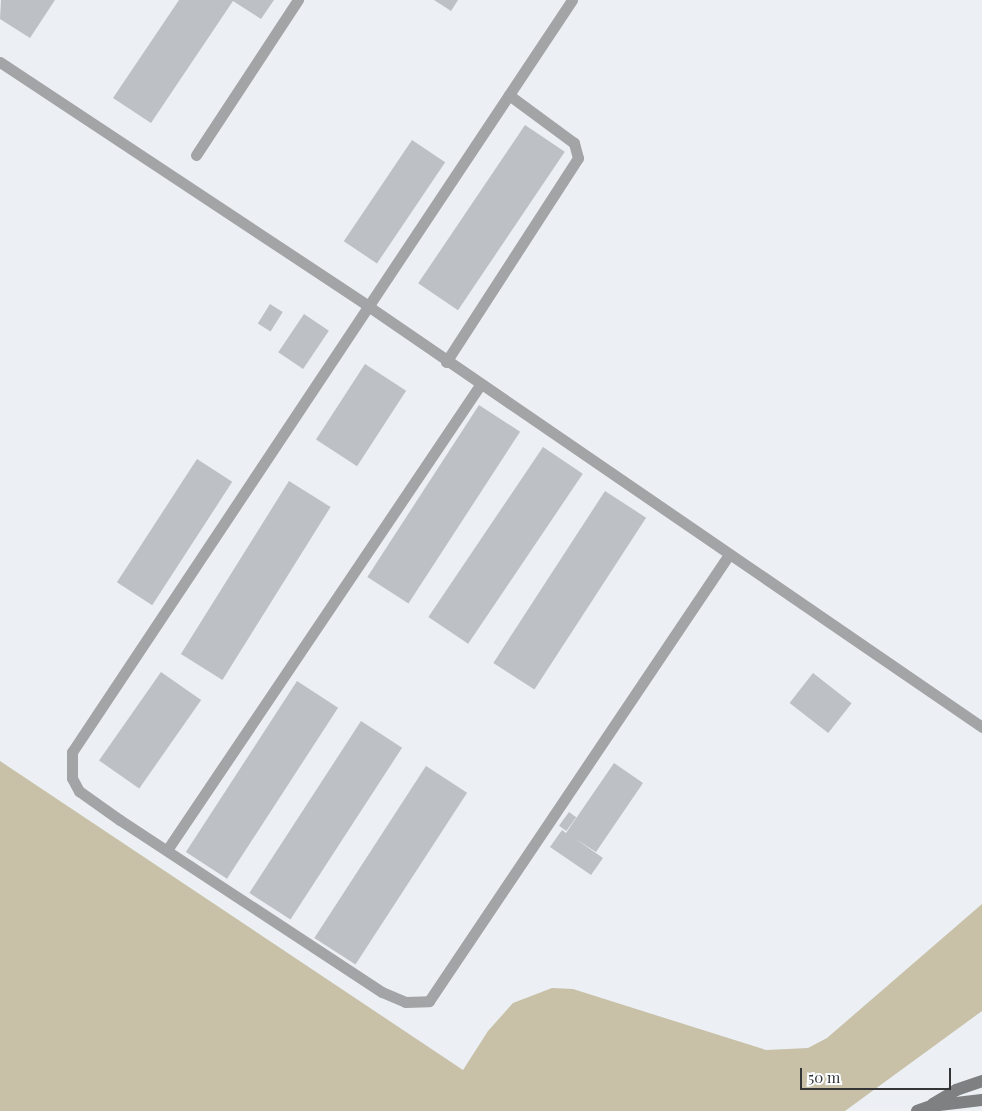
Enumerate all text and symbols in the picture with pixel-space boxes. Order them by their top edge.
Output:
scale bar [802,1058,953,1090]
text: 50 m [808,1067,840,1087]

